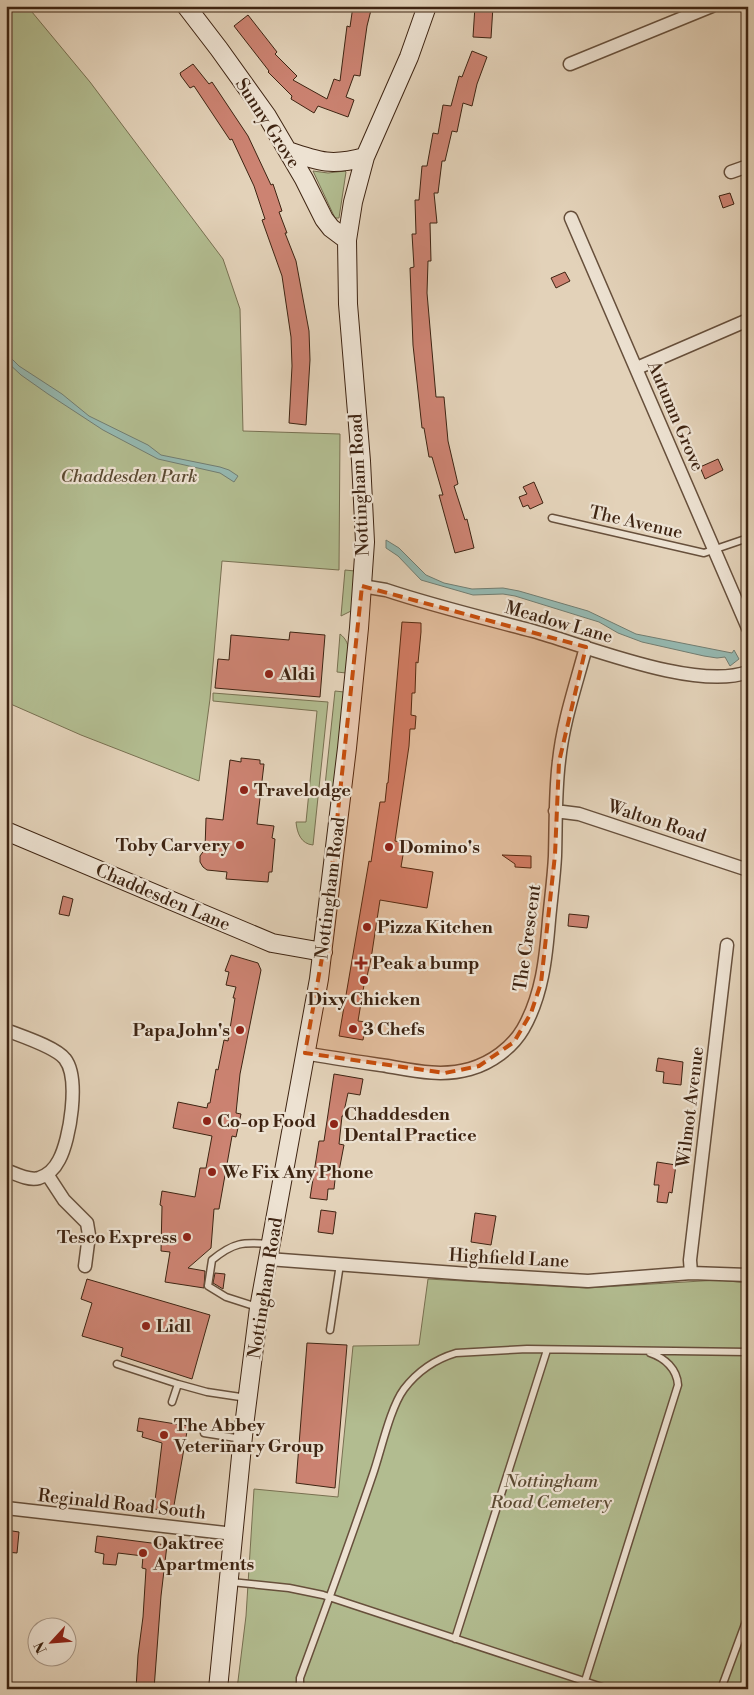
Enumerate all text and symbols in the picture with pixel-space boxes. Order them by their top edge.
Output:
street label: Sunny Grove [230,74,305,173]
street label: Autumn Grove [642,357,709,475]
street label: Nottingham Road [344,412,375,557]
park label: Chaddesden Park [61,465,197,488]
street label: The Avenue [587,501,685,544]
street label: Meadow Lane [502,596,615,649]
place label: Aldi [278,663,315,686]
marker: Aldi [263,668,275,680]
place label: Travelodge [254,779,351,802]
marker: Travelodge [238,784,250,796]
street label: Walton Road [604,794,710,848]
street label: Nottingham Road [310,815,351,960]
place label: Toby Carvery [116,834,231,857]
place label: Domino's [399,836,480,859]
marker: Toby Carvery [234,839,246,851]
marker: Domino's [383,841,395,853]
street label: Chaddesden Lane [92,859,234,936]
street label: The Crescent [509,882,546,993]
place label: Pizza Kitchen [377,916,493,939]
marker: Pizza Kitchen [361,921,373,933]
place label: Peak a bump [372,952,480,975]
marker: Peak a bump [354,956,368,970]
marker: Dixy Chicken [358,974,370,986]
place label: Dixy Chicken [308,988,420,1011]
place label: 3 Chefs [363,1018,425,1041]
place label: Papa John's [133,1019,230,1042]
marker: 3 Chefs [347,1023,359,1035]
marker: Papa John's [234,1024,246,1036]
street label: Wilmot Avenue [672,1045,709,1170]
place label: Chaddesden Dental Practice [344,1103,477,1147]
place label: Co-op Food [217,1110,316,1133]
marker: Co-op Food [201,1115,213,1127]
marker: Chaddesden Dental Practice [328,1118,340,1130]
place label: We Fix Any Phone [221,1161,374,1184]
marker: We Fix Any Phone [206,1166,218,1178]
street label: Nottingham Road [243,1215,288,1360]
place label: Tesco Express [57,1226,177,1249]
marker: Tesco Express [181,1231,193,1243]
street label: Highfield Lane [448,1244,570,1273]
place label: Lidl [156,1315,191,1338]
marker: Lidl [140,1320,152,1332]
place label: The Abbey Veterinary Group [173,1414,324,1458]
marker: The Abbey Veterinary Group [158,1429,170,1441]
park label: Nottingham Road Cemetery [489,1470,612,1514]
street label: Reginald Road South [37,1484,208,1525]
place label: Oaktree Apartments [152,1532,254,1576]
marker: Oaktree Apartments [137,1547,149,1559]
north arrow [28,1618,78,1668]
text: N [31,1638,52,1656]

